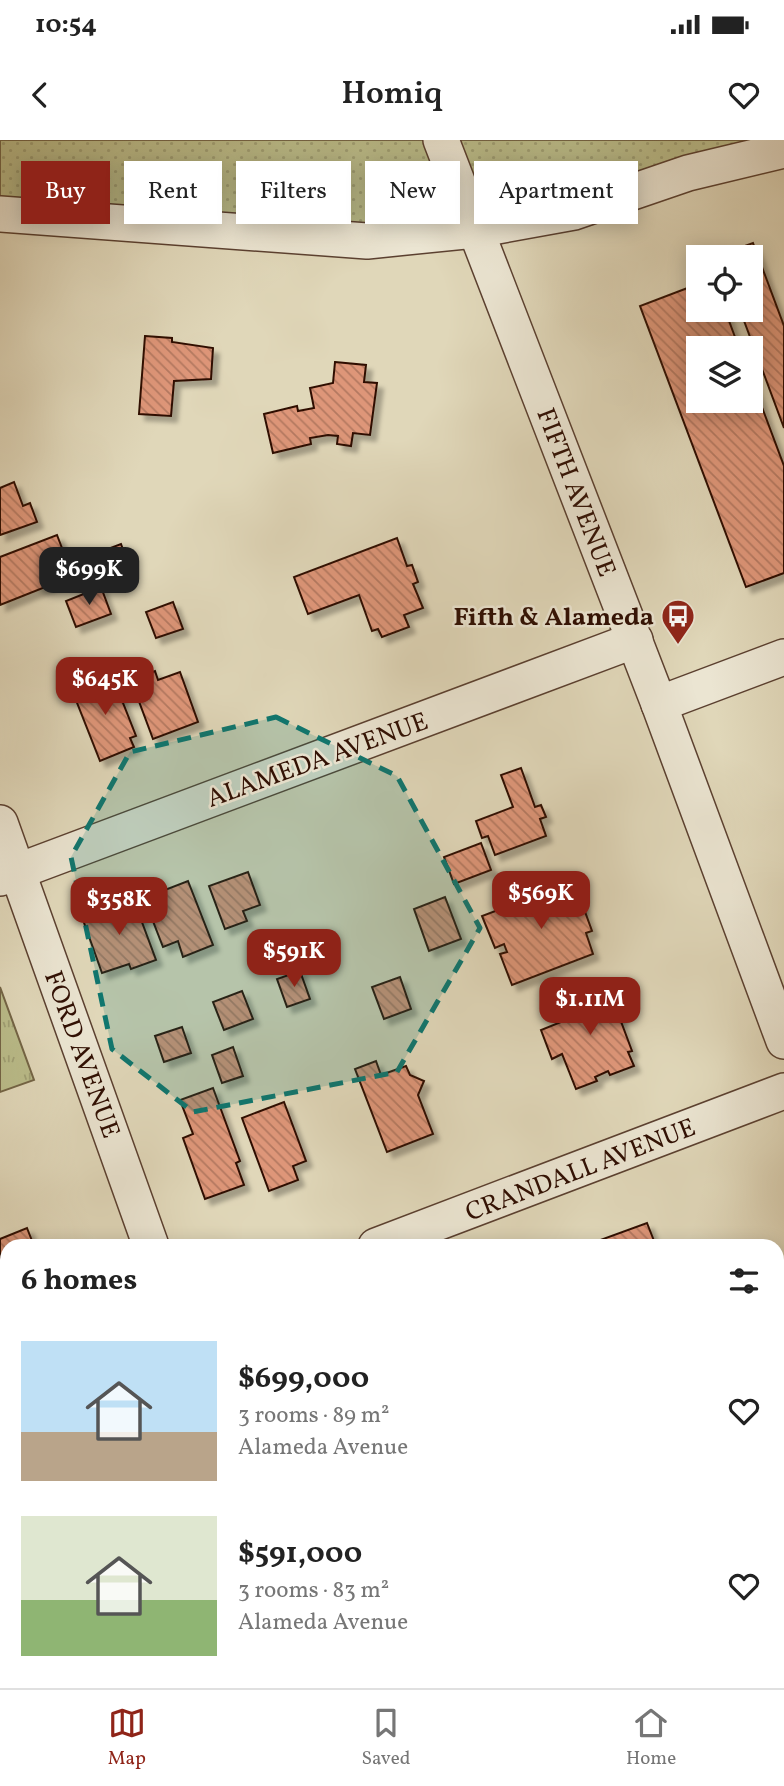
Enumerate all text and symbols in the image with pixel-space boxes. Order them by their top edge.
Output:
text: 10:54 [35,7,97,43]
text: Homiq [341,73,443,117]
icon: back [21,76,59,114]
icon: heart [725,76,763,114]
chip: Buy [21,161,110,224]
chip: Rent [124,161,222,224]
chip: Filters [236,161,351,224]
chip: New [365,161,460,224]
chip: Apartment [474,161,638,224]
map controls [686,245,763,413]
button: locate [686,245,763,322]
button: layers [686,336,763,413]
street label: FIFTH AVENUE [526,403,624,582]
pin: $699K [40,547,138,607]
text: $699K [55,554,123,586]
bus stop icon: Fifth & Alameda [659,597,697,646]
place label: Fifth & Alameda [453,600,654,636]
pin: $645K [56,658,154,717]
text: $645K [72,664,138,696]
street label: ALAMEDA AVENUE [202,704,433,818]
pin: $569K [492,872,590,931]
pin: $358K [70,878,168,937]
text: $569K [508,878,574,910]
text: $358K [87,884,151,916]
pin: $591K [245,930,343,989]
text: $591K [263,936,325,968]
street label: FORD AVENUE [34,966,128,1143]
pin: $1.11M [533,978,647,1037]
text: $1.11M [555,984,625,1016]
street label: CRANDALL AVENUE [460,1110,701,1231]
text: 6 homes [21,1260,137,1302]
icon: filters [725,1262,763,1300]
text: $699,000 [238,1358,369,1400]
icon: home [77,1369,161,1453]
icon: heart [725,1392,763,1430]
text: 3 rooms · 89 m² [238,1400,390,1432]
text: Alameda Avenue [238,1432,408,1464]
text: $591,000 [238,1533,362,1575]
icon: home [77,1544,161,1628]
icon: heart [725,1567,763,1605]
text: 3 rooms · 83 m² [238,1575,389,1607]
text: Alameda Avenue [238,1607,408,1639]
tab: Map [108,1704,146,1772]
tab: Saved [361,1704,410,1772]
tab: Home [626,1704,676,1772]

